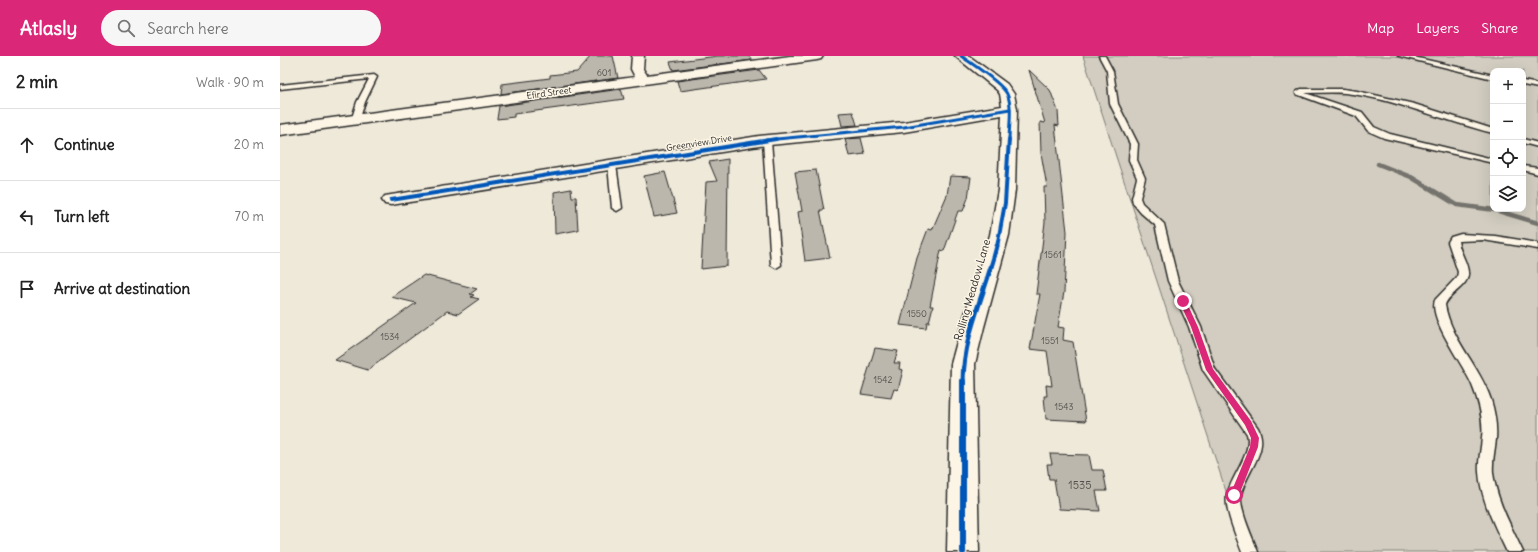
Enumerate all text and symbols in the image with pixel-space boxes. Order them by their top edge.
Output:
search box [101,10,381,46]
text: Atlasly [20,16,77,40]
icon: search [115,17,137,39]
text: Search here [147,19,229,38]
text: Map [1367,19,1394,37]
text: Layers [1416,19,1459,37]
text: Share [1481,19,1518,37]
house number: 601 [597,67,611,78]
map controls [1490,68,1526,212]
button: + [1490,68,1526,104]
text: 2 min [16,71,58,93]
text: Walk · 90 m [196,74,264,91]
street label: Efird Street [526,84,572,101]
button: − [1490,104,1526,140]
street label: Greenview Drive [665,132,733,153]
icon: ahead [16,134,38,156]
text: Continue [54,135,115,154]
text: 20 m [234,136,264,153]
button: locate [1490,140,1526,176]
button: layers [1490,176,1526,212]
icon: left [16,206,38,228]
text: Turn left [54,207,109,226]
text: 70 m [235,208,264,225]
street label: Rolling Meadow Lane [951,238,993,342]
house number: 1561 [1044,249,1062,260]
icon: arrive [16,278,38,300]
text: Arrive at destination [54,279,190,298]
route end [1174,292,1192,310]
house number: 1550 [907,308,927,319]
house number: 1534 [380,331,400,342]
house number: 1551 [1041,335,1059,346]
house number: 1542 [874,374,893,385]
house number: 1543 [1054,401,1074,412]
house number: 1535 [1068,478,1092,492]
route start [1225,486,1243,504]

